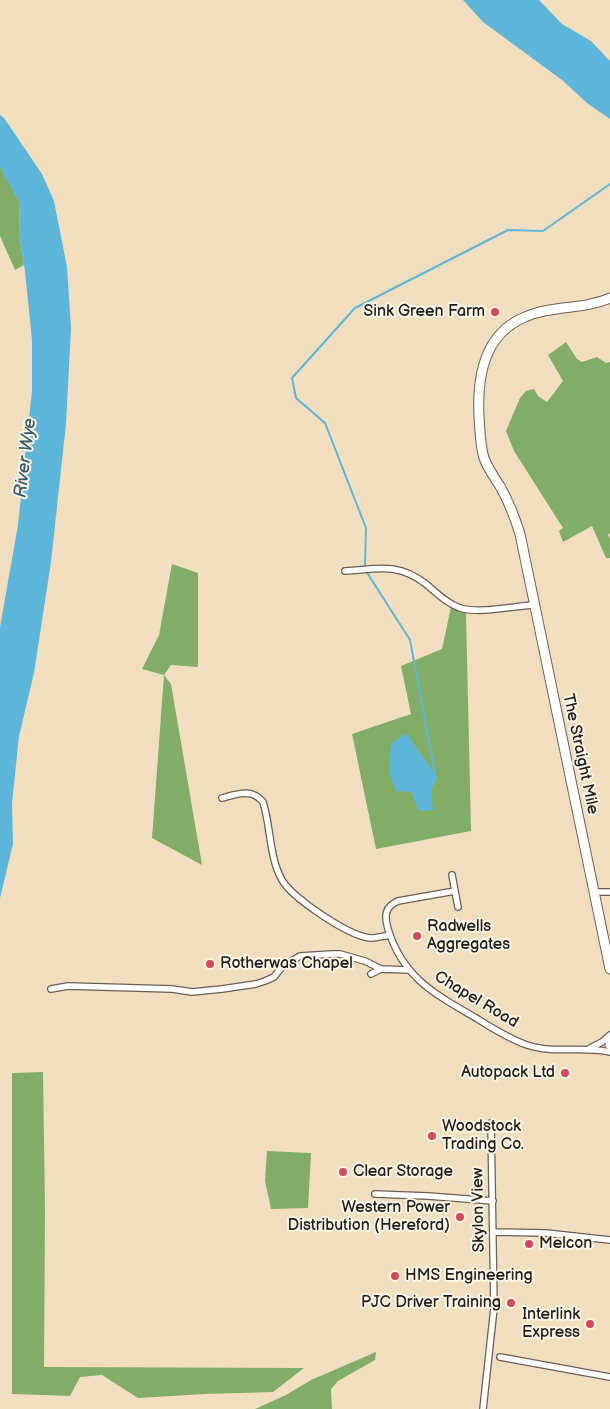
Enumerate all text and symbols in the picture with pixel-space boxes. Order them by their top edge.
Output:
place label: Sink Green Farm [363,302,485,322]
marker: Sink Green Farm [489,306,501,318]
water label: River Wye [10,417,42,499]
street label: The Straight Mile [558,692,602,816]
place label: Radwells Aggregates [427,917,510,955]
marker: Radwells Aggregates [411,930,423,942]
place label: Rotherwas Chapel [220,954,353,974]
marker: Rotherwas Chapel [204,958,216,970]
street label: Chapel Road [431,967,521,1033]
place label: Autopack Ltd [461,1063,555,1083]
marker: Autopack Ltd [559,1067,571,1079]
place label: Woodstock Trading Co. [442,1117,524,1155]
marker: Woodstock Trading Co. [426,1130,438,1142]
place label: Clear Storage [353,1162,453,1182]
marker: Clear Storage [337,1166,349,1178]
street label: Skylon View [469,1167,489,1253]
place label: Western Power Distribution (Hereford) [288,1198,450,1236]
marker: Western Power Distribution (Hereford) [454,1211,466,1223]
place label: Melcon [539,1234,592,1254]
marker: Melcon [523,1238,535,1250]
place label: HMS Engineering [405,1266,533,1286]
marker: HMS Engineering [389,1270,401,1282]
place label: PJC Driver Training [361,1293,501,1313]
marker: PJC Driver Training [505,1297,517,1309]
place label: Interlink Express [522,1305,580,1343]
marker: Interlink Express [584,1318,596,1330]

